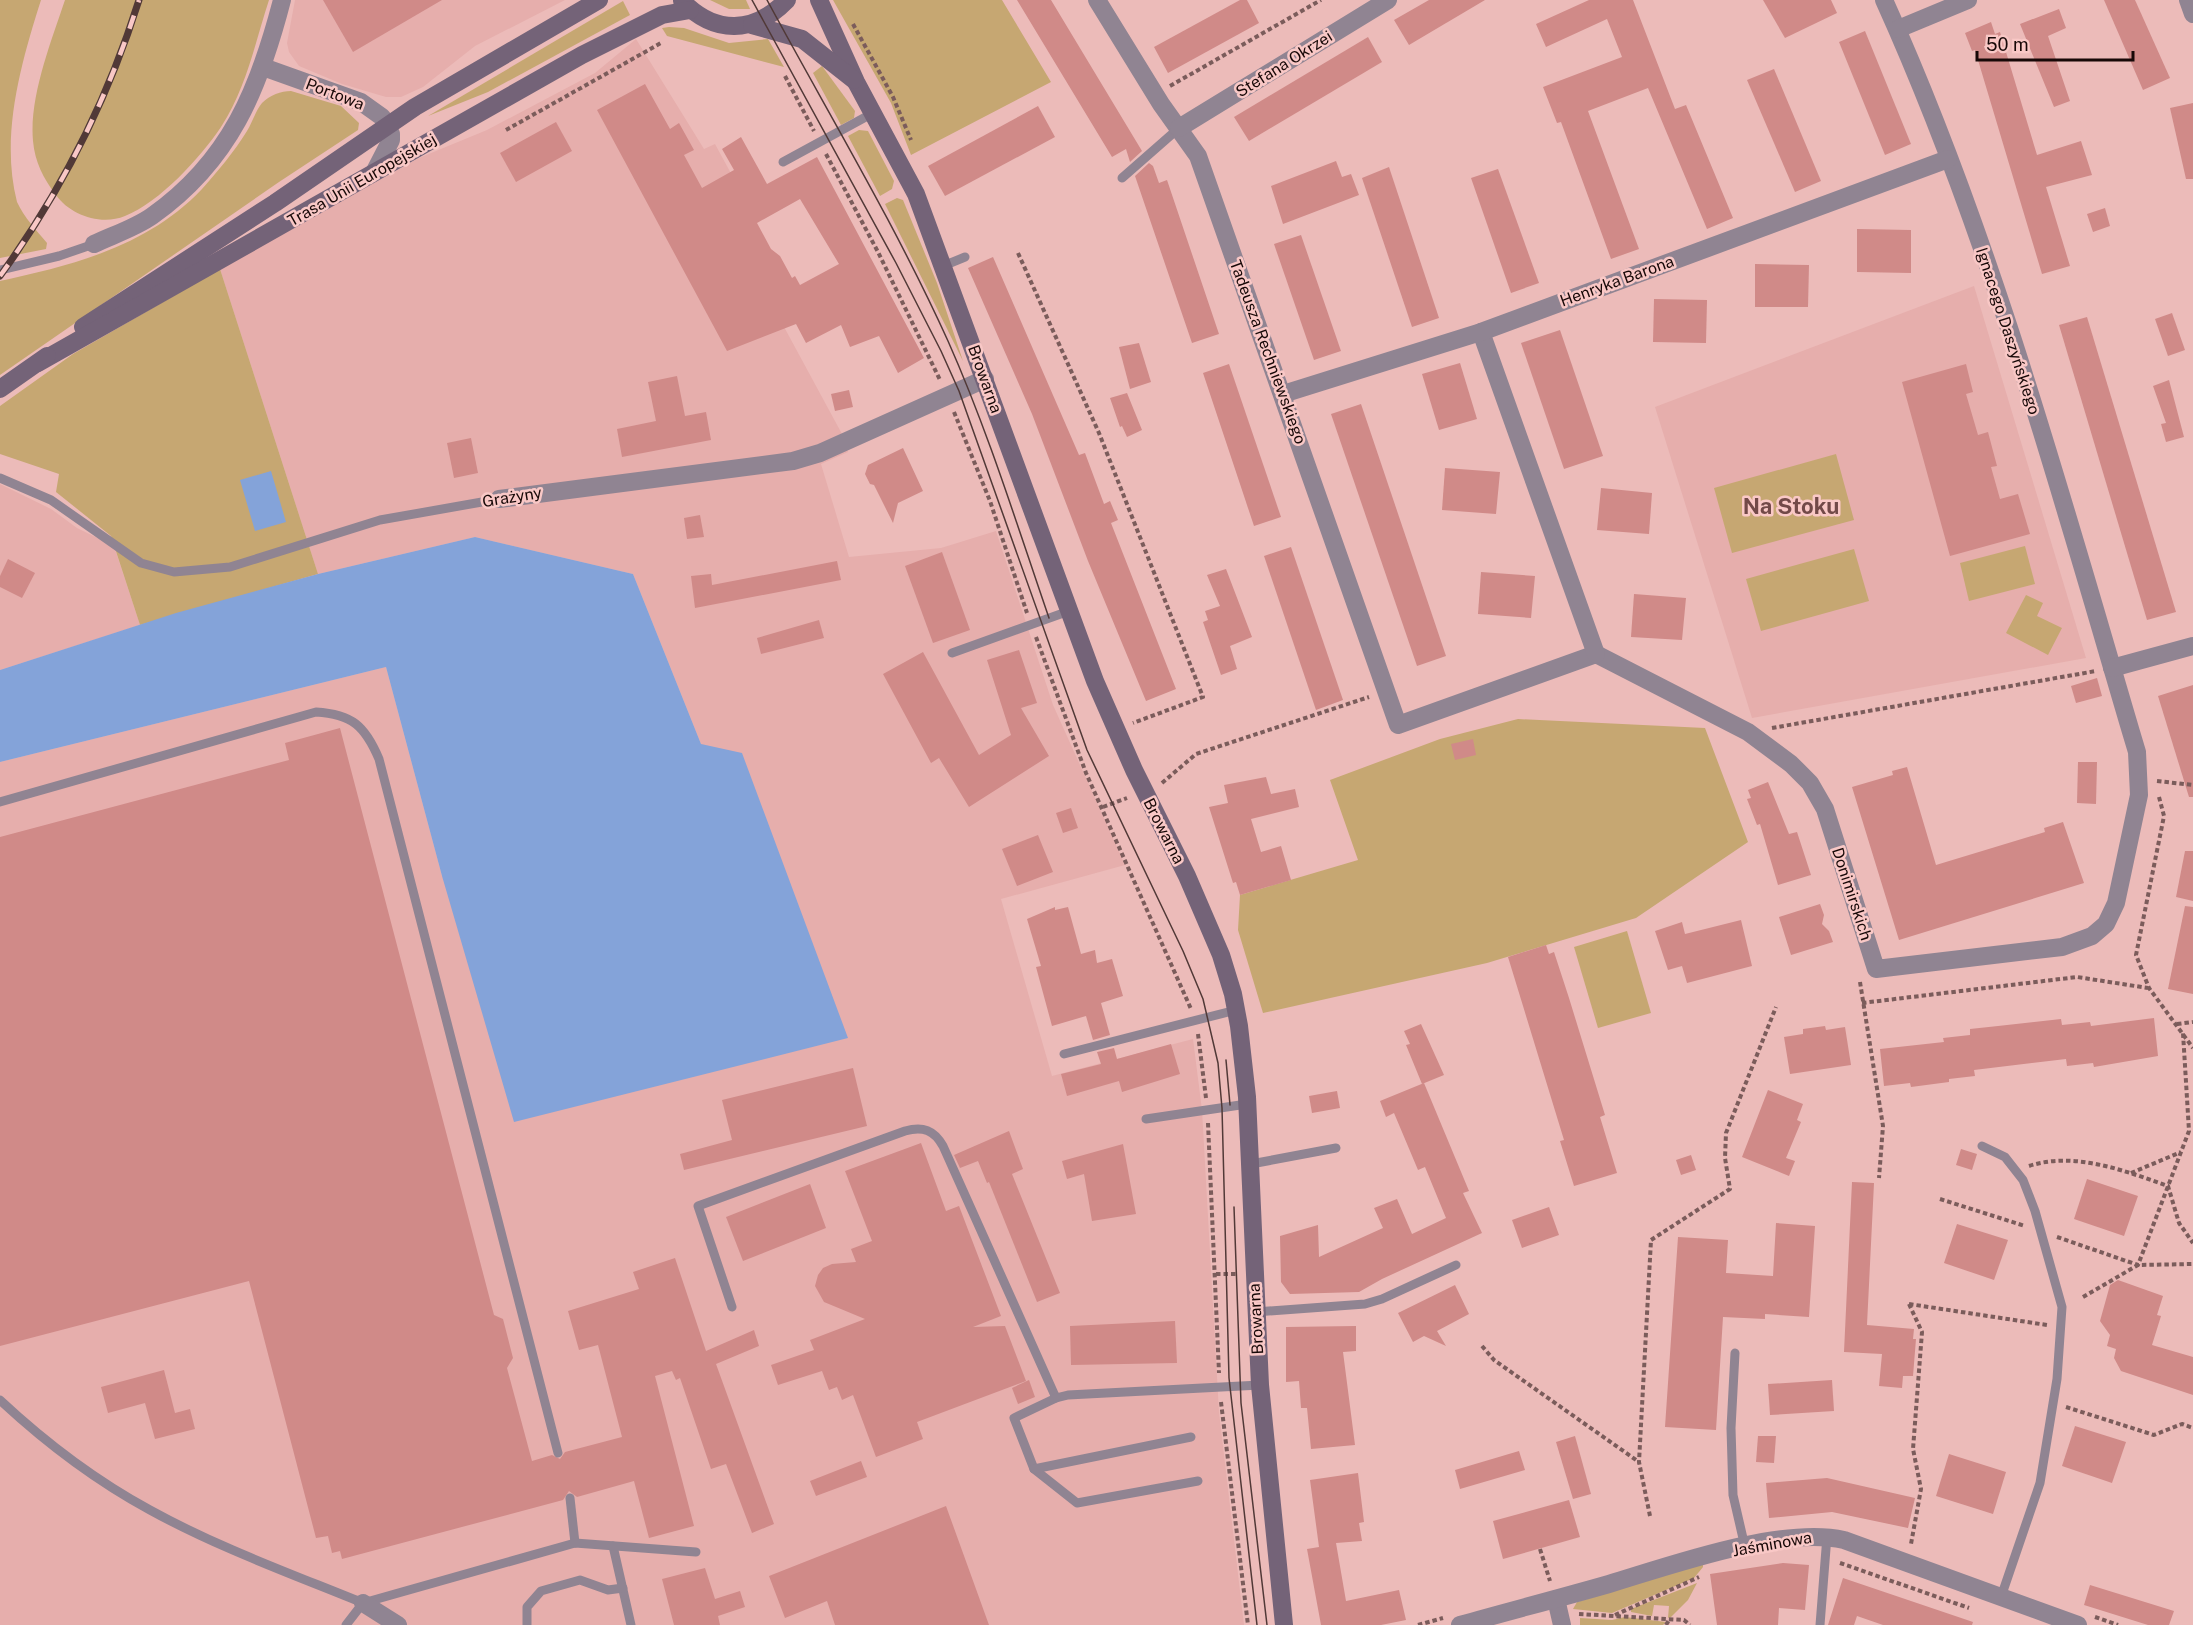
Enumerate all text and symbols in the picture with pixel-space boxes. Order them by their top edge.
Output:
scale bar [1977,24,2133,62]
street label: Stefana Okrzei [1232,27,1336,101]
text: 50 m [1986,34,2029,55]
street label: Portowa [303,74,367,114]
street label: Trasa Unii Europejskiej [284,130,440,230]
street label: Ignacego Daszyńskiego [1972,245,2044,417]
street label: Henryka Barona [1557,252,1677,310]
street label: Tadeusza Rechniewskiego [1226,257,1310,447]
street label: Browarna [964,342,1006,416]
street label: Grażyny [481,483,544,511]
district label: Na Stoku [1743,493,1839,519]
street label: Browarna [1139,795,1189,867]
street label: Donimirskich [1828,845,1876,943]
street label: Browarna [1245,1283,1267,1355]
street label: Jaśminowa [1731,1528,1813,1560]

